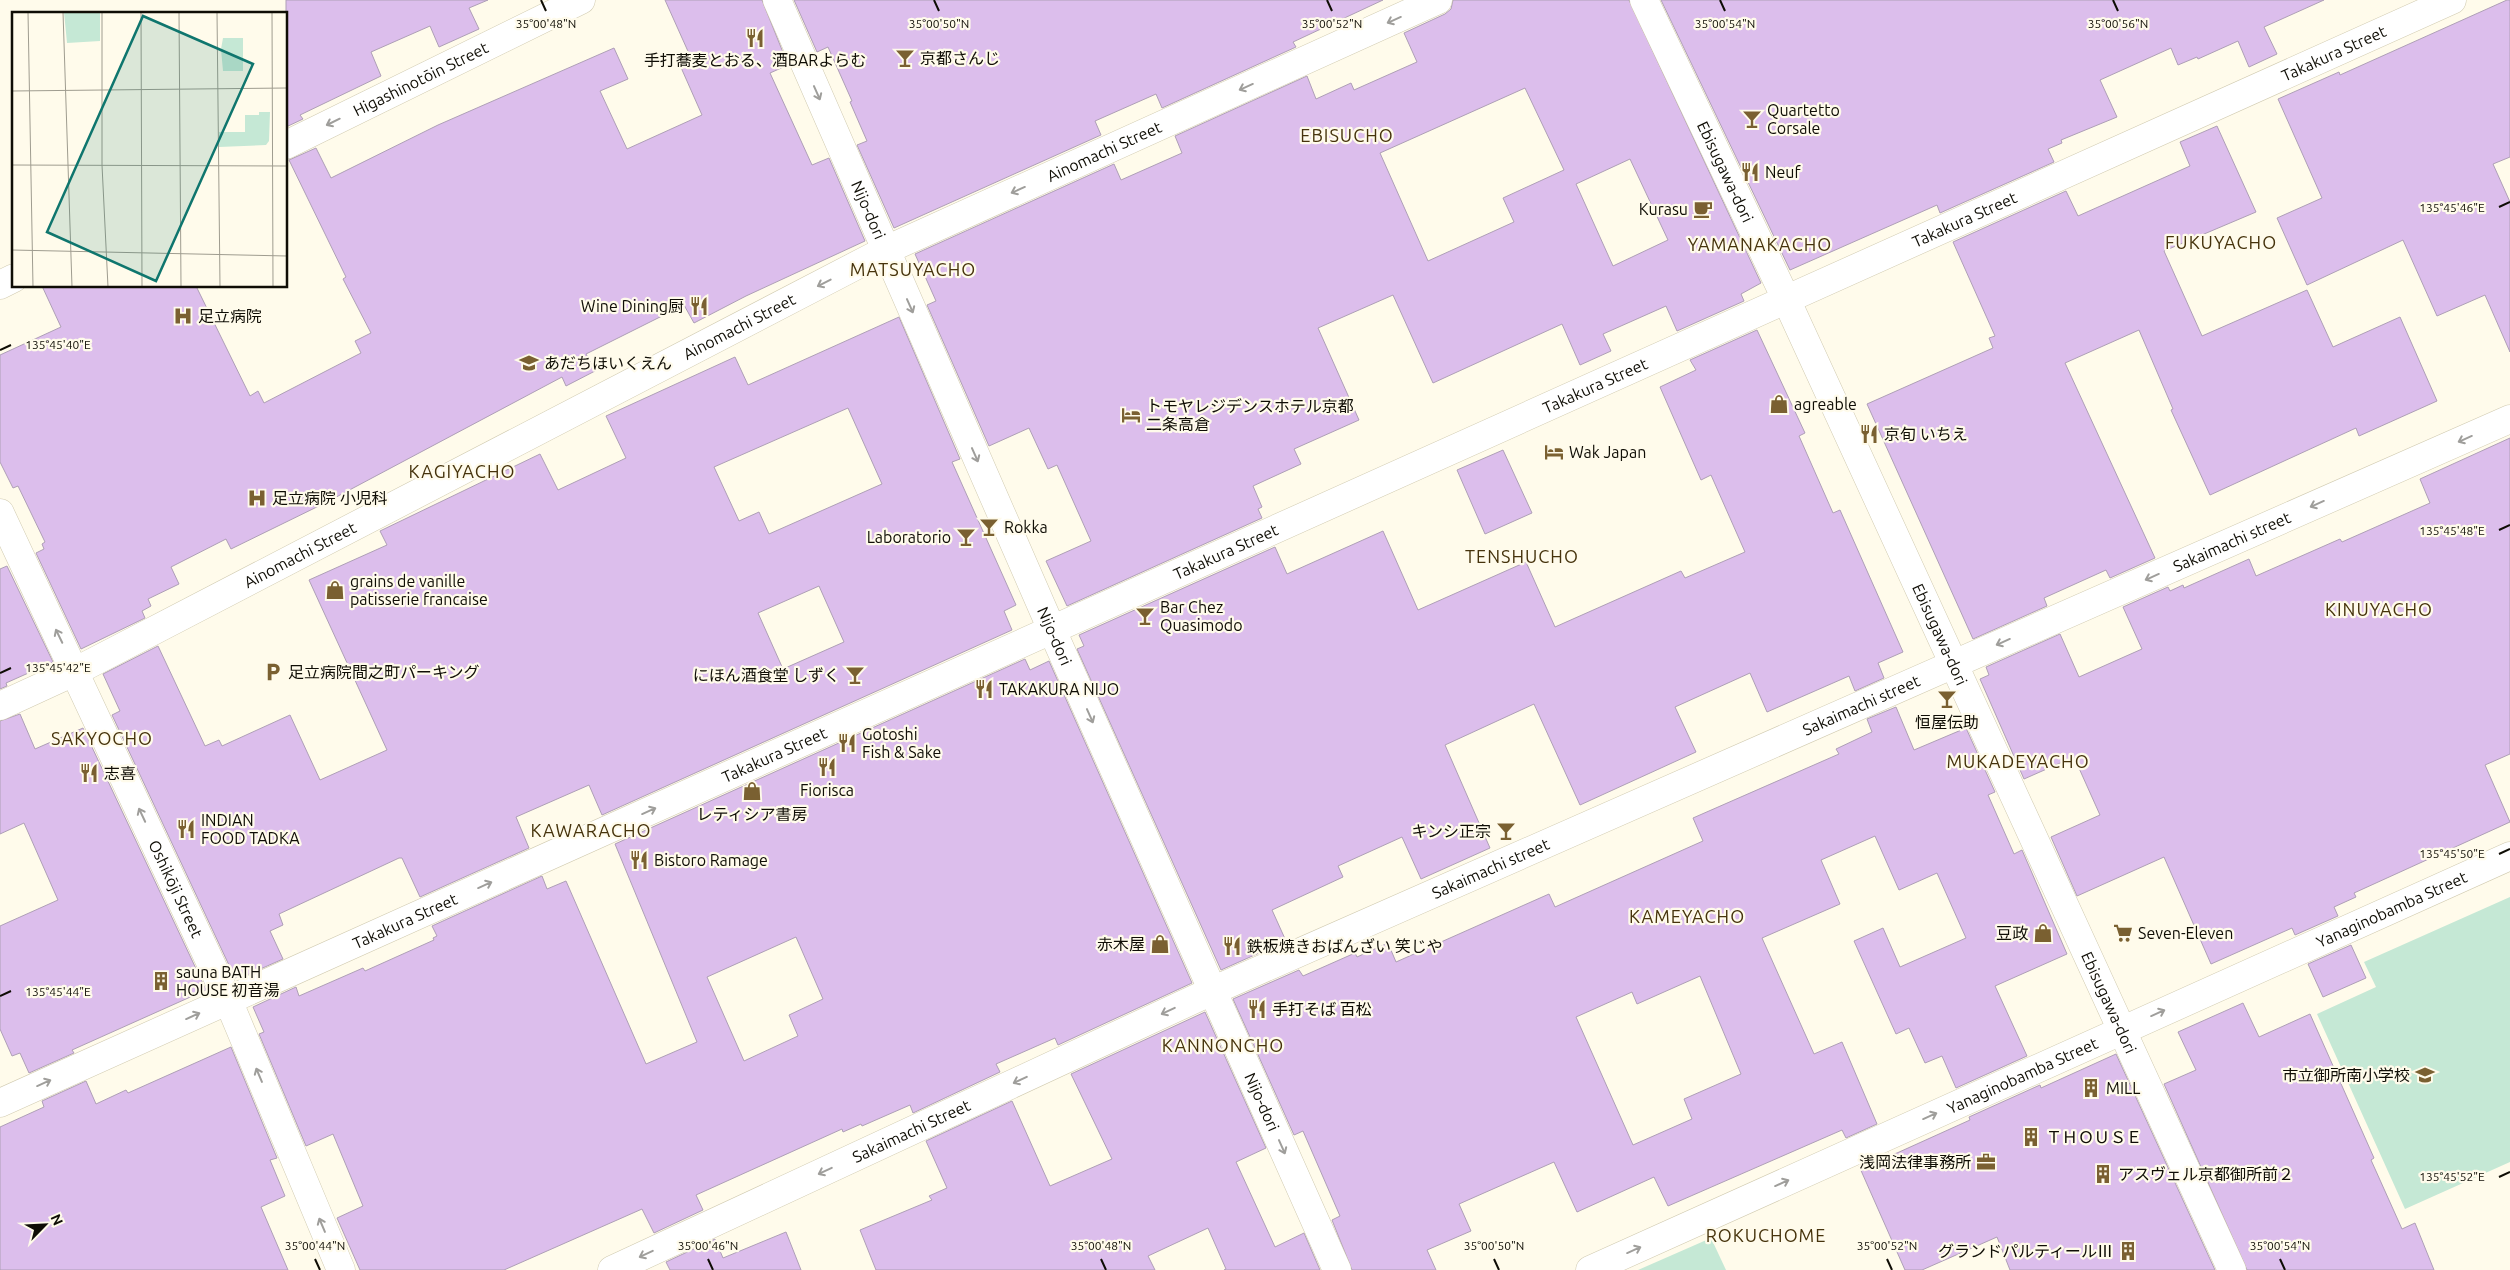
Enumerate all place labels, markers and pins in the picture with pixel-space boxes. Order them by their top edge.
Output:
restaurant icon: 手打蕎麦とおる、酒BARよらむ [744,27,766,49]
bar icon: 京都さんじ [894,47,916,69]
place label: 京都さんじ [920,49,1000,67]
place label: 手打蕎麦とおる、酒BARよらむ [644,51,866,69]
place label: Quartetto Corsale [1767,101,1840,137]
bar icon: Quartetto Corsale [1741,108,1763,130]
restaurant icon: Neuf [1739,161,1761,183]
place label: Neuf [1765,163,1801,181]
cafe icon: Kurasu [1692,198,1714,220]
place label: Kurasu [1639,200,1688,218]
restaurant icon: Wine Dining厨 [688,295,710,317]
place label: Wine Dining厨 [581,297,684,315]
hospital icon: 足立病院 [172,305,194,327]
place label: 足立病院 [198,307,262,325]
school or university icon: あだちほいくえん [518,352,540,374]
place label: あだちほいくえん [544,354,672,372]
shop icon: agreable [1768,393,1790,415]
place label: agreable [1794,395,1857,413]
place label: トモヤレジデンスホテル京都 二条高倉 [1146,397,1354,433]
hotel icon: トモヤレジデンスホテル京都 二条高倉 [1120,404,1142,426]
restaurant icon: 京旬 いちえ [1858,423,1880,445]
place label: 京旬 いちえ [1884,425,1968,443]
hotel icon: Wak Japan [1543,441,1565,463]
place label: Wak Japan [1569,443,1646,461]
hospital icon: 足立病院 小児科 [246,487,268,509]
place label: 足立病院 小児科 [272,489,388,507]
bar icon: Rokka [978,516,1000,538]
place label: Rokka [1004,518,1048,536]
bar icon: Laboratorio [955,526,977,548]
place label: Laboratorio [867,528,951,546]
place label: grains de vanille patisserie francaise [350,572,488,608]
shop icon: grains de vanille patisserie francaise [324,579,346,601]
place label: Bar Chez Quasimodo [1160,598,1243,634]
bar icon: Bar Chez Quasimodo [1134,605,1156,627]
parking icon: 足立病院間之町パーキング [262,661,284,683]
place label: 足立病院間之町パーキング [288,663,480,681]
bar icon: にほん酒食堂 しずく [844,664,866,686]
place label: にほん酒食堂 しずく [693,666,840,684]
restaurant icon: TAKAKURA NIJO [973,678,995,700]
place label: TAKAKURA NIJO [999,680,1119,698]
bar icon: 恒屋伝助 [1936,688,1958,710]
place label: 恒屋伝助 [1915,713,1979,731]
place label: Gotoshi Fish & Sake [862,725,941,761]
restaurant icon: Gotoshi Fish & Sake [836,732,858,754]
restaurant icon: Fiorisca [816,756,838,778]
restaurant icon: 志喜 [78,762,100,784]
place label: 志喜 [104,764,136,782]
shop icon: レティシア書房 [741,780,763,802]
place label: Fiorisca [800,781,854,799]
place label: レティシア書房 [696,805,808,823]
place label: INDIAN FOOD TADKA [201,811,300,847]
restaurant icon: INDIAN FOOD TADKA [175,818,197,840]
bar icon: キンシ正宗 [1495,820,1517,842]
place label: キンシ正宗 [1411,822,1491,840]
restaurant icon: Bistoro Ramage [628,849,650,871]
place label: Bistoro Ramage [654,851,768,869]
shop icon: 豆政 [2032,922,2054,944]
supermarket icon: Seven-Eleven [2112,922,2134,944]
place label: 豆政 [1996,924,2028,942]
place label: Seven-Eleven [2138,924,2233,942]
shop icon: 赤木屋 [1149,933,1171,955]
place label: 赤木屋 [1097,935,1145,953]
restaurant icon: 鉄板焼きおばんざい 笑じや [1221,935,1243,957]
place label: 鉄板焼きおばんざい 笑じや [1247,937,1443,955]
place label: sauna BATH HOUSE 初音湯 [176,963,280,999]
building icon: sauna BATH HOUSE 初音湯 [150,970,172,992]
restaurant icon: 手打そば 百松 [1246,998,1268,1020]
place label: 手打そば 百松 [1272,1000,1372,1018]
school or university icon: 市立御所南小学校 [2414,1064,2436,1086]
place label: 市立御所南小学校 [2282,1066,2410,1084]
building icon: MILL [2080,1077,2102,1099]
place label: MILL [2106,1079,2140,1097]
building icon: ＴＨＯＵＳＥ [2020,1126,2042,1148]
place label: ＴＨＯＵＳＥ [2046,1128,2142,1146]
office icon: 浅岡法律事務所 [1975,1151,1997,1173]
place label: 浅岡法律事務所 [1859,1153,1971,1171]
building icon: アスヴェル京都御所前２ [2092,1163,2114,1185]
place label: アスヴェル京都御所前２ [2118,1165,2294,1183]
building icon: グランドパルティールⅢ [2117,1240,2139,1262]
place label: グランドパルティールⅢ [1938,1242,2113,1260]

